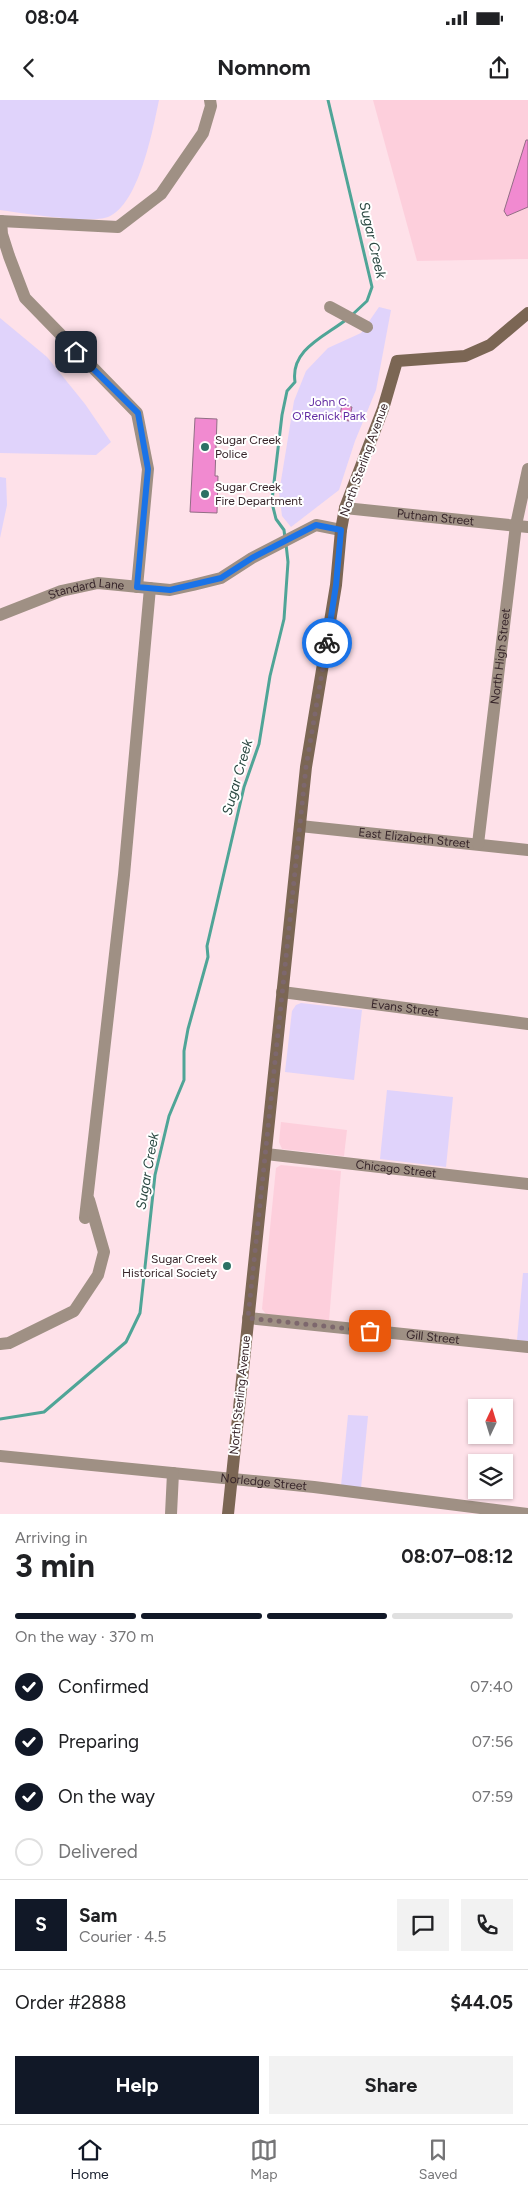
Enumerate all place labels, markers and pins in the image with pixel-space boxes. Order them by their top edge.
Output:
pin [55,331,97,373]
place label: Sugar Creek Police [215,433,281,461]
marker: Sugar Creek Police [199,441,211,453]
place label: Sugar Creek Fire Department [215,480,303,508]
marker: Sugar Creek Fire Department [199,488,211,500]
place label: Sugar Creek Historical Society [122,1252,218,1280]
marker: Sugar Creek Historical Society [221,1260,233,1272]
pin [349,1310,391,1352]

